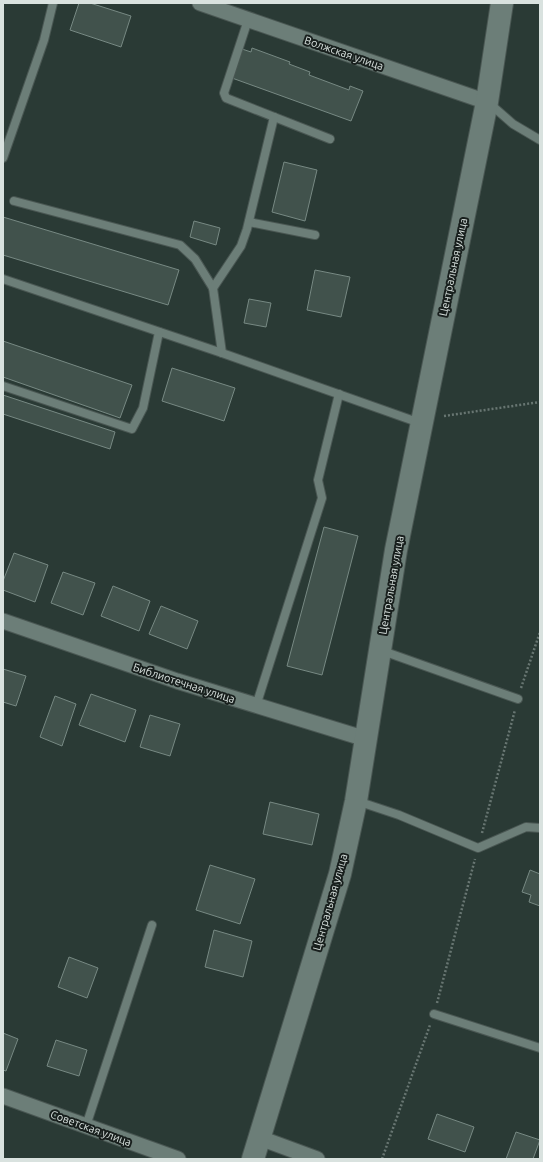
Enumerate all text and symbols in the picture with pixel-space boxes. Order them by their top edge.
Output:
street label: Волжская улица [303,34,385,72]
street label: Центральная улица [437,217,469,317]
street label: Центральная улица [376,535,406,635]
street label: Библиотечная улица [132,661,236,705]
street label: Центральная улица [310,852,350,952]
street label: Советская улица [49,1108,133,1148]

